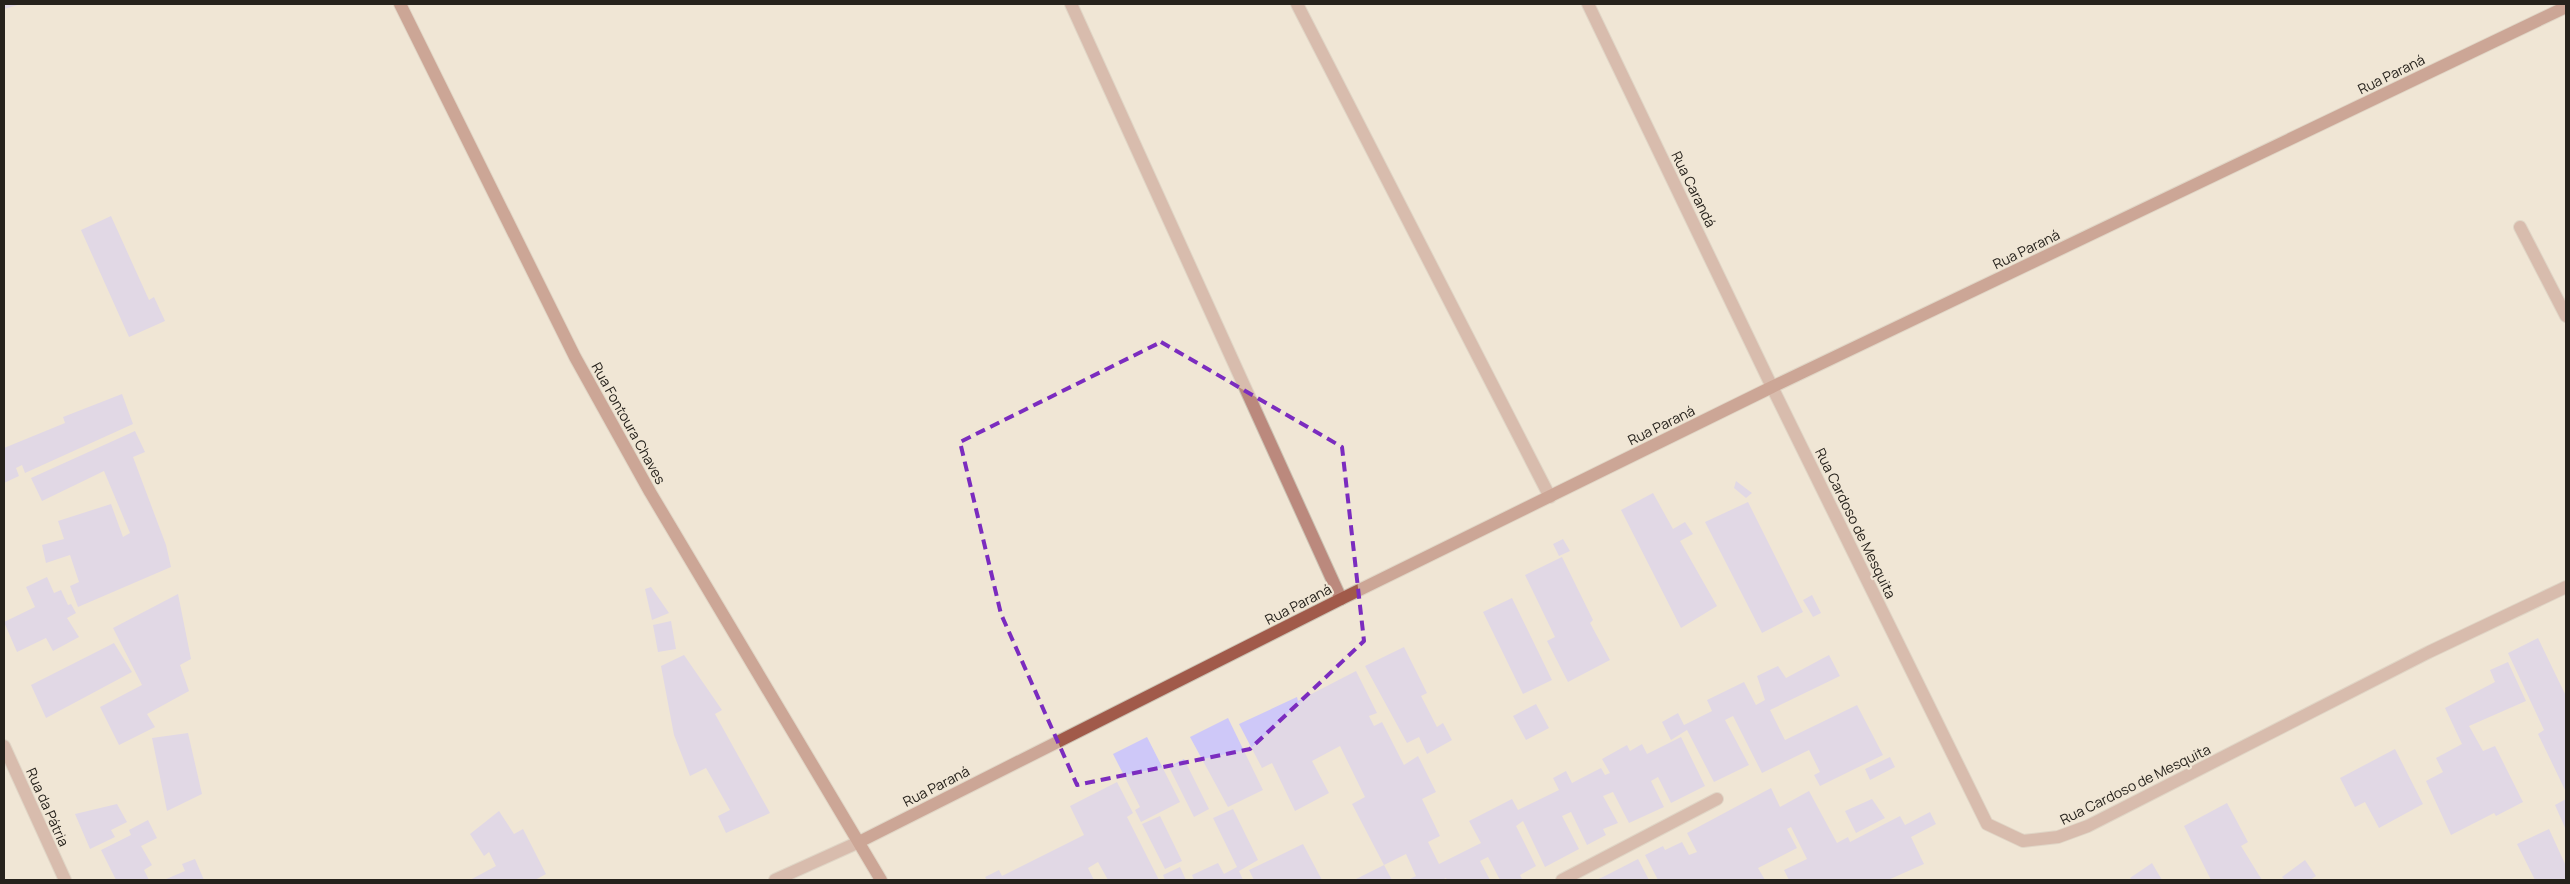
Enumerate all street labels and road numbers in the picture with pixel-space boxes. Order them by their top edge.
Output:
street label: Rua Paraná [2354,50,2428,98]
street label: Rua Carandá [1667,148,1721,230]
street label: Rua Paraná [1989,225,2063,273]
street label: Rua Fontoura Chaves [588,359,670,487]
street label: Rua Paraná [1624,401,1698,449]
street label: Rua Cardoso de Mesquita [1811,445,1901,601]
street label: Rua Paraná [1261,579,1335,629]
street label: Rua Cardoso de Mesquita [2057,739,2213,829]
street label: Rua Paraná [899,761,973,811]
street label: Rua da Pátria [22,765,74,849]

